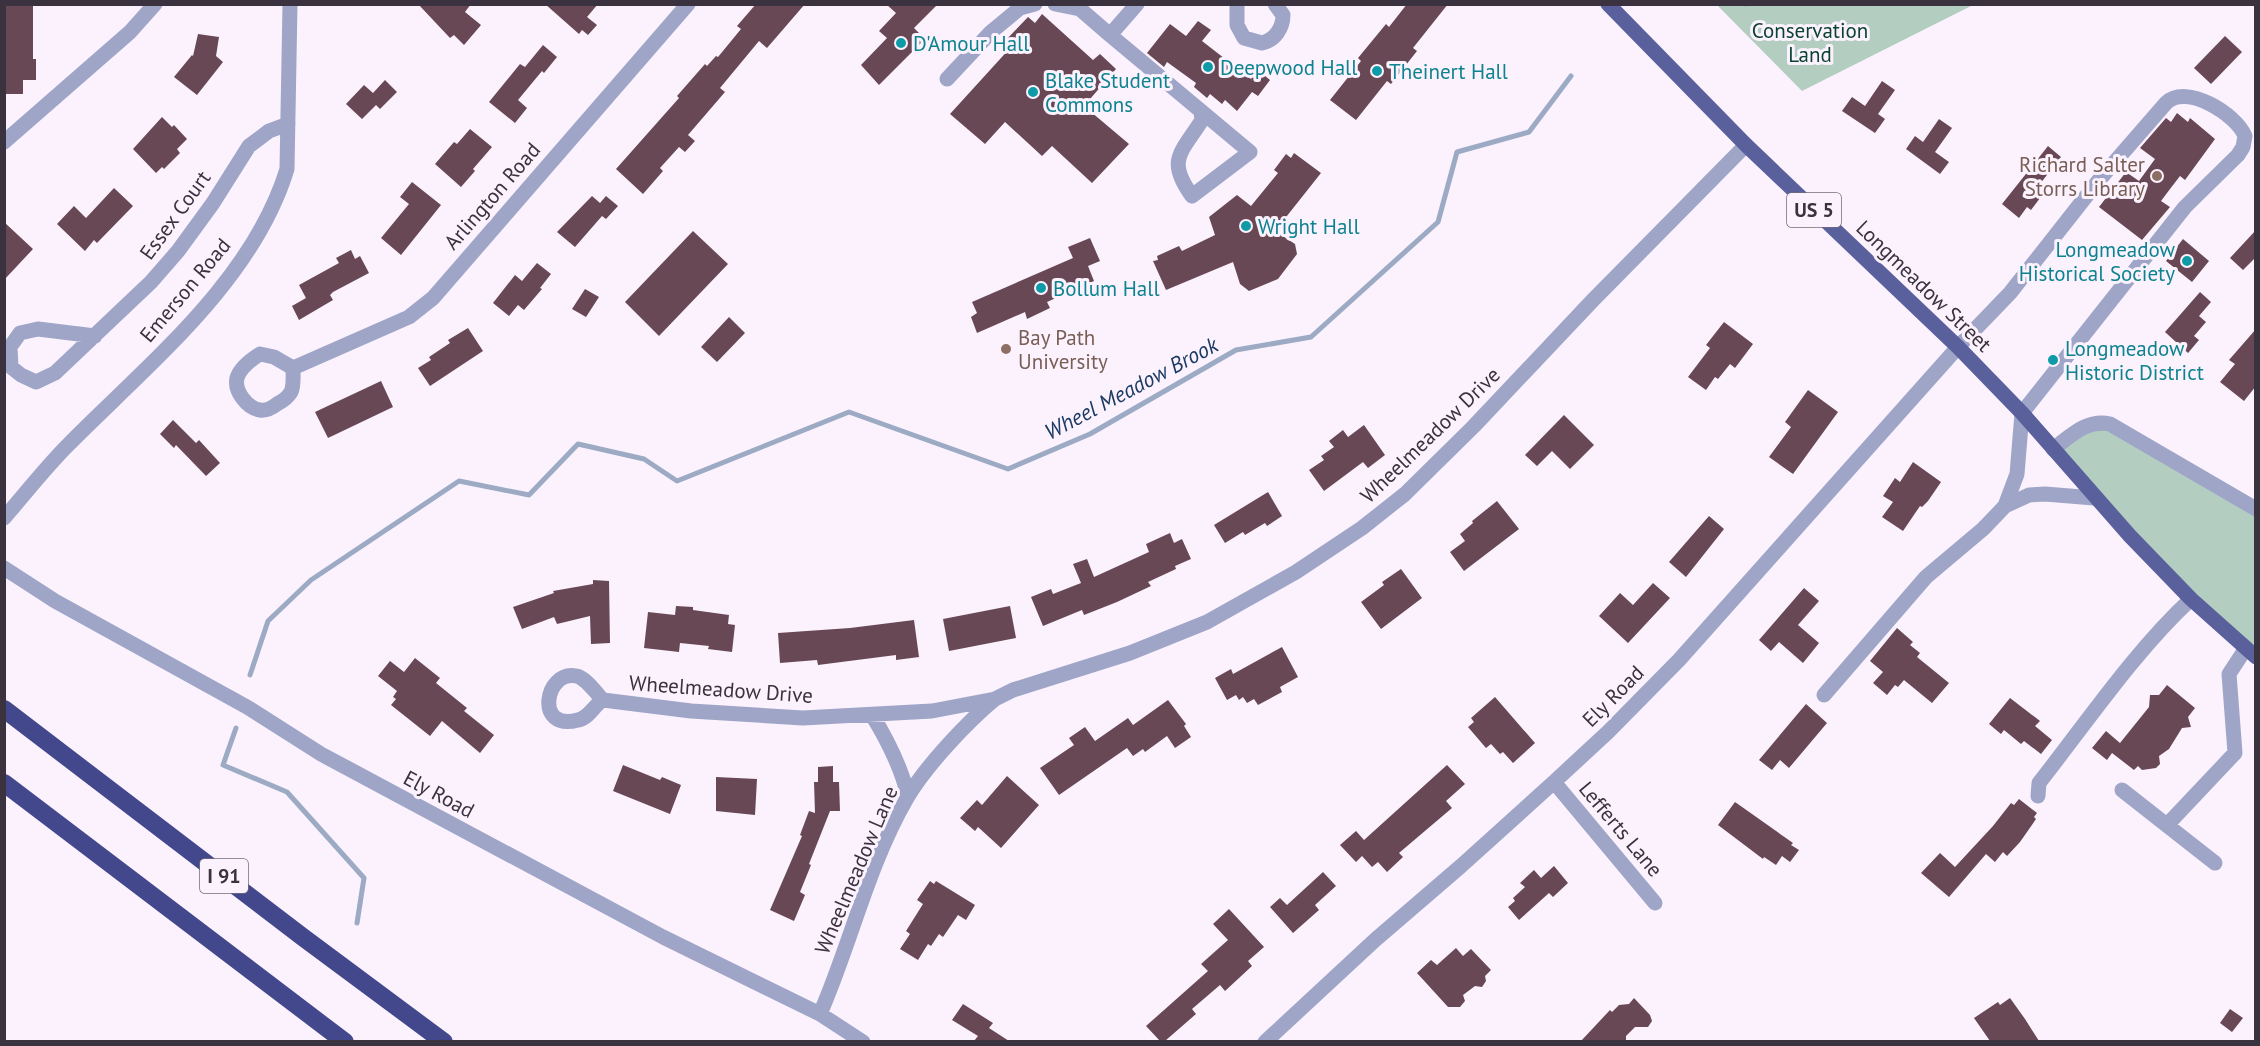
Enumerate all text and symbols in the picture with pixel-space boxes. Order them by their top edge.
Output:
park label: Conservation Land [1752,17,1868,68]
place label: D'Amour Hall [913,30,1029,57]
marker: D'Amour Hall [894,36,908,50]
place label: Deepwood Hall [1220,54,1357,81]
place label: Theinert Hall [1389,58,1508,85]
marker: Deepwood Hall [1201,60,1215,74]
marker: Theinert Hall [1370,64,1384,78]
place label: Blake Student Commons [1045,67,1170,118]
marker: Blake Student Commons [1026,85,1040,99]
street label: Arlington Road [438,137,546,255]
place label: Richard Salter Storrs Library [2019,151,2145,202]
street label: Essex Court [134,165,216,265]
marker: Richard Salter Storrs Library [2150,169,2164,183]
road number: US 5 [1787,193,1841,227]
place label: Wright Hall [1258,213,1360,240]
street label: Longmeadow Street [1850,214,1998,358]
marker: Wright Hall [1239,219,1253,233]
street label: Emerson Road [134,232,236,348]
place label: Longmeadow Historical Society [2019,236,2176,287]
marker: Longmeadow Historical Society [2180,254,2194,268]
place label: Bollum Hall [1053,275,1160,302]
marker: Bollum Hall [1034,281,1048,295]
place label: Bay Path University [1018,324,1108,375]
water label: Wheel Meadow Brook [1040,330,1223,446]
place label: Longmeadow Historic District [2065,335,2204,386]
marker: Bay Path University [999,342,1013,356]
marker: Longmeadow Historic District [2046,353,2060,367]
street label: Wheelmeadow Drive [1354,361,1506,509]
street label: Ely Road [1576,659,1650,733]
street label: Wheelmeadow Drive [628,669,814,709]
street label: Ely Road [399,764,479,824]
street label: Lefferts Lane [1573,776,1669,882]
street label: Wheelmeadow Lane [808,782,904,958]
road number: I 91 [200,859,248,893]

